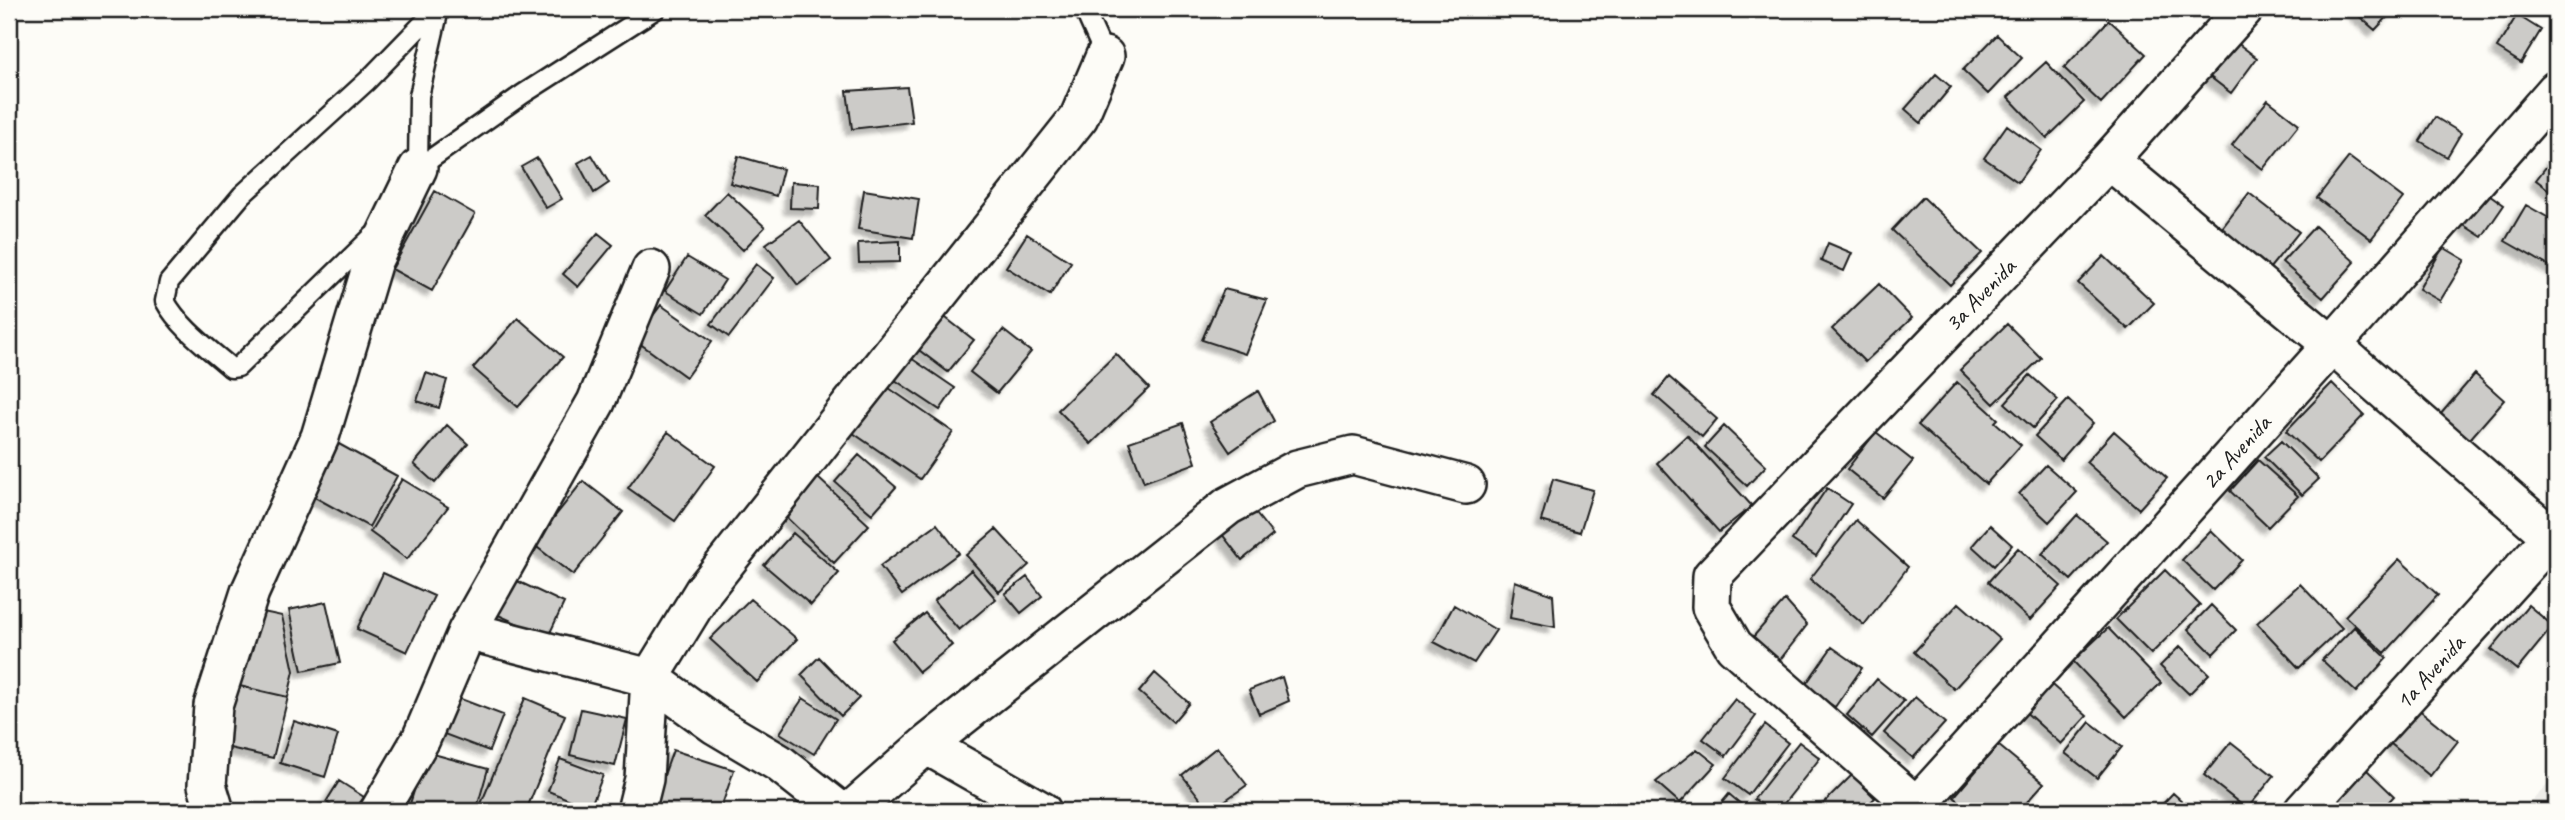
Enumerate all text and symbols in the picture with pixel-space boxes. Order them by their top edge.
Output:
street label: 3a Avenida [1938,251,2023,338]
street label: 2a Avenida [2195,407,2278,495]
street label: 1a Avenida [2389,627,2472,715]

